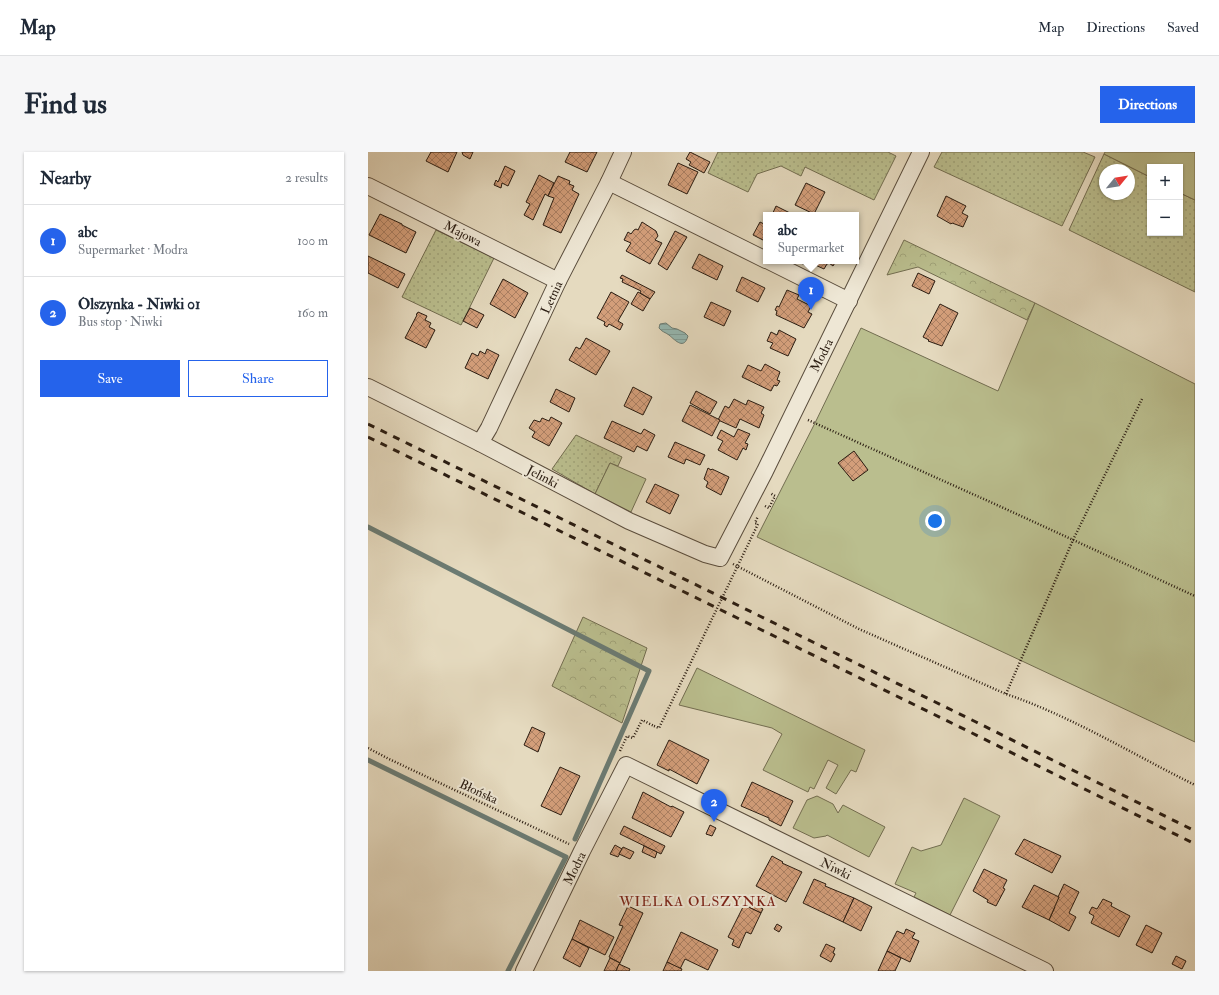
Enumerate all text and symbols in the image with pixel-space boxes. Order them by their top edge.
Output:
text: Map [20,16,56,40]
text: Map [1038,19,1064,36]
text: Directions [1086,19,1145,36]
text: Saved [1167,19,1199,36]
button: Directions [1100,86,1195,123]
text: Find us [24,87,107,122]
north arrow [1099,164,1135,200]
map controls [1147,164,1183,236]
button: + [1147,164,1183,200]
text: Nearby [40,168,91,189]
text: 2 results [285,170,328,186]
button: − [1147,200,1183,236]
popup [763,212,859,264]
street label: Majowa [441,218,485,250]
text: abc [778,221,797,240]
text: abc [78,223,98,242]
text: 1 [51,233,55,249]
text: 100 m [297,233,328,249]
text: Supermarket [778,240,844,256]
text: Supermarket · Modra [78,242,188,258]
pin: 1 [798,277,824,310]
street label: Letnia [537,278,567,316]
text: Olszynka - Niwki 01 [78,295,200,314]
text: 2 [50,305,56,321]
text: 160 m [297,305,328,321]
text: Bus stop · Niwki [78,314,163,330]
street label: Modra [807,336,837,375]
button: Save [40,360,180,397]
button: Share [188,360,328,397]
street label: Jelinki [523,461,562,492]
your location [925,511,945,531]
street label: Błońska [457,776,501,808]
pin: 2 [701,789,727,822]
street label: Modra [560,849,590,888]
street label: Niwki [817,855,854,883]
district label: WIELKA OLSZYNKA [618,893,777,910]

